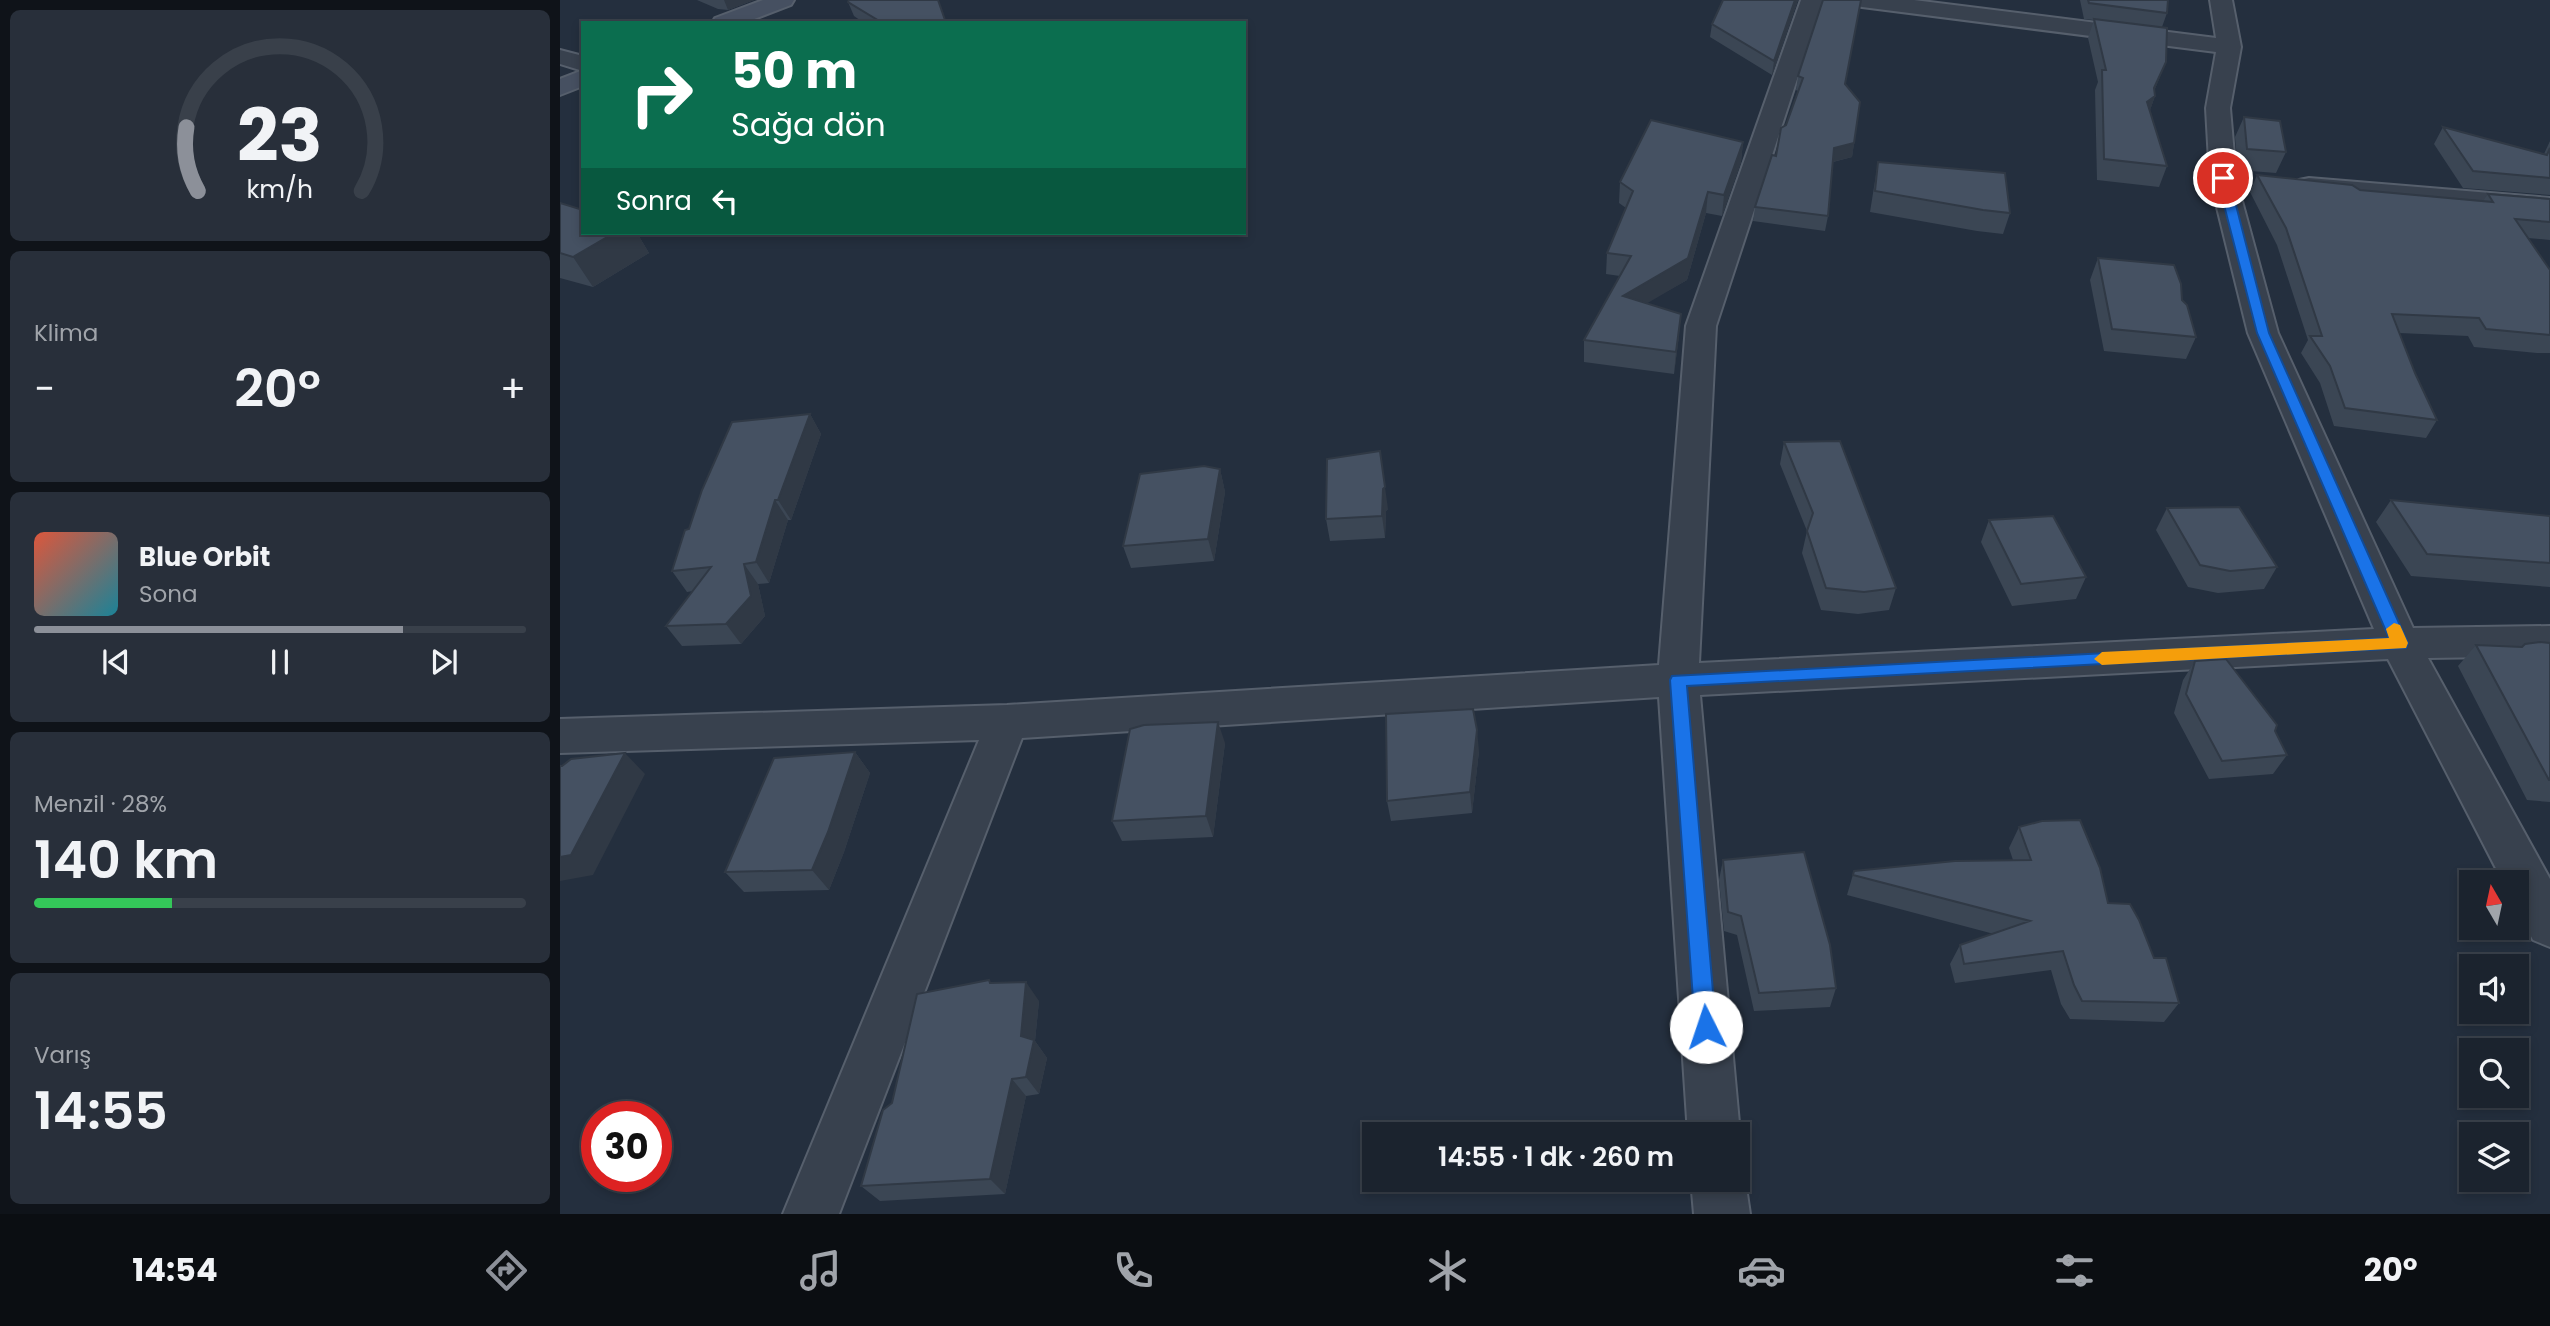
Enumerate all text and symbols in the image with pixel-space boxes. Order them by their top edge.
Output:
text: 50 m [731,37,857,105]
icon: right [616,49,707,140]
text: 23 [237,86,323,187]
text: Sağa dön [731,102,886,147]
pin [2193,148,2253,208]
icon: arrive [2204,159,2242,197]
text: km/h [247,172,313,207]
icon: left [706,182,744,220]
text: Sonra [616,183,692,219]
text: Klima [34,317,98,349]
text: 20° [234,352,321,425]
text: − [34,362,55,415]
text: + [500,362,526,415]
text: Blue Orbit [139,539,270,575]
text: Sona [139,578,198,610]
icon: previous [97,643,135,681]
icon: pause [261,643,299,681]
icon: next [425,643,463,681]
text: Menzil · 28% [34,788,167,820]
text: 140 km [34,823,218,896]
north arrow [2459,870,2529,940]
map controls [2459,870,2529,1192]
button: sound [2459,954,2529,1024]
position arrow [1669,990,1743,1064]
button: search [2459,1038,2529,1108]
text: Varış [34,1039,91,1071]
text: 14:55 [34,1074,168,1147]
speed limit sign: 30 [581,1101,672,1192]
button: layers [2459,1122,2529,1192]
text: 14:55 · 1 dk · 260 m [1438,1139,1674,1175]
icon: directions [482,1246,531,1295]
icon: music [796,1246,845,1295]
icon: phone [1109,1246,1158,1295]
icon: climate [1423,1246,1472,1295]
icon: car [1737,1246,1786,1295]
icon: filters [2050,1246,2099,1295]
text: 14:54 [132,1247,218,1292]
text: 20° [2364,1247,2418,1292]

